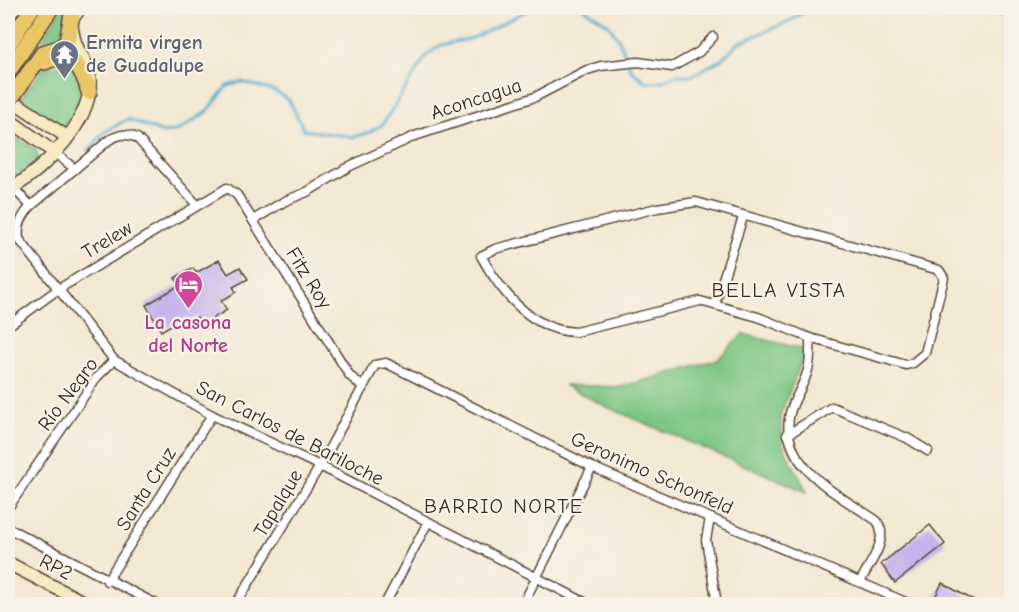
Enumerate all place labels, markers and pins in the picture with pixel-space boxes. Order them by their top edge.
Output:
place label: Ermita virgen de Guadalupe [86,31,204,77]
temple icon: Ermita virgen de Guadalupe [49,38,81,80]
hotel icon: La casona del Norte [172,268,204,310]
place label: La casona del Norte [145,311,231,357]

